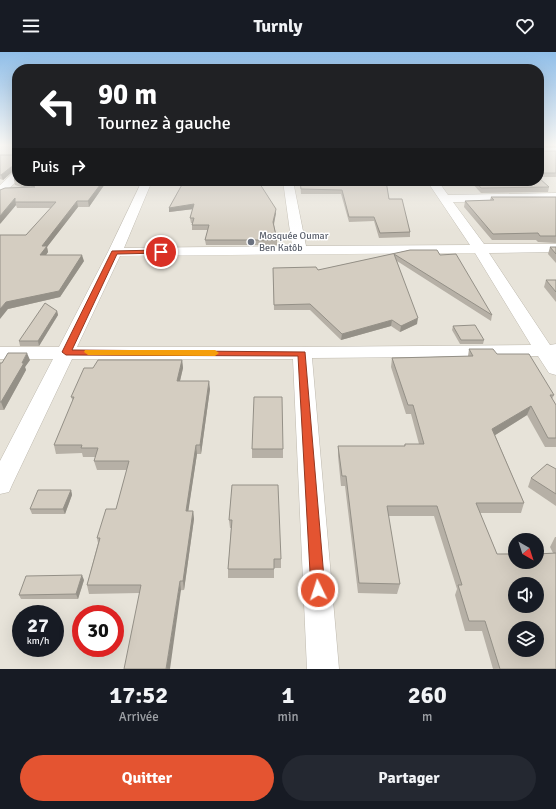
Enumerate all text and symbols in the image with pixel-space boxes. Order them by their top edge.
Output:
icon: menu [20,15,42,37]
text: Turnly [254,15,302,37]
icon: heart [514,15,536,37]
text: 90 m [98,78,157,112]
icon: left [32,80,84,132]
text: Tournez à gauche [98,112,231,134]
icon: right [67,156,89,178]
text: Puis [32,158,59,176]
place label: Mosquée Oumar Ben Katôb [259,230,329,254]
pin [144,235,178,269]
marker: Mosquée Oumar Ben Katôb [246,237,256,247]
icon: arrive [150,241,172,263]
north arrow [508,533,544,569]
map controls [508,533,544,657]
position arrow [297,569,339,611]
button: sound [508,577,544,613]
speed limit sign: 30 [72,605,124,657]
text: 27 [27,613,49,638]
button: layers [508,621,544,657]
text: km/h [27,635,49,647]
text: 17:52 [109,680,168,710]
text: 1 [282,680,294,710]
text: 260 [408,680,447,710]
text: Arrivée [119,709,159,725]
text: min [278,709,299,725]
text: m [422,709,432,725]
button: Quitter [20,755,274,801]
button: Partager [282,755,536,801]

